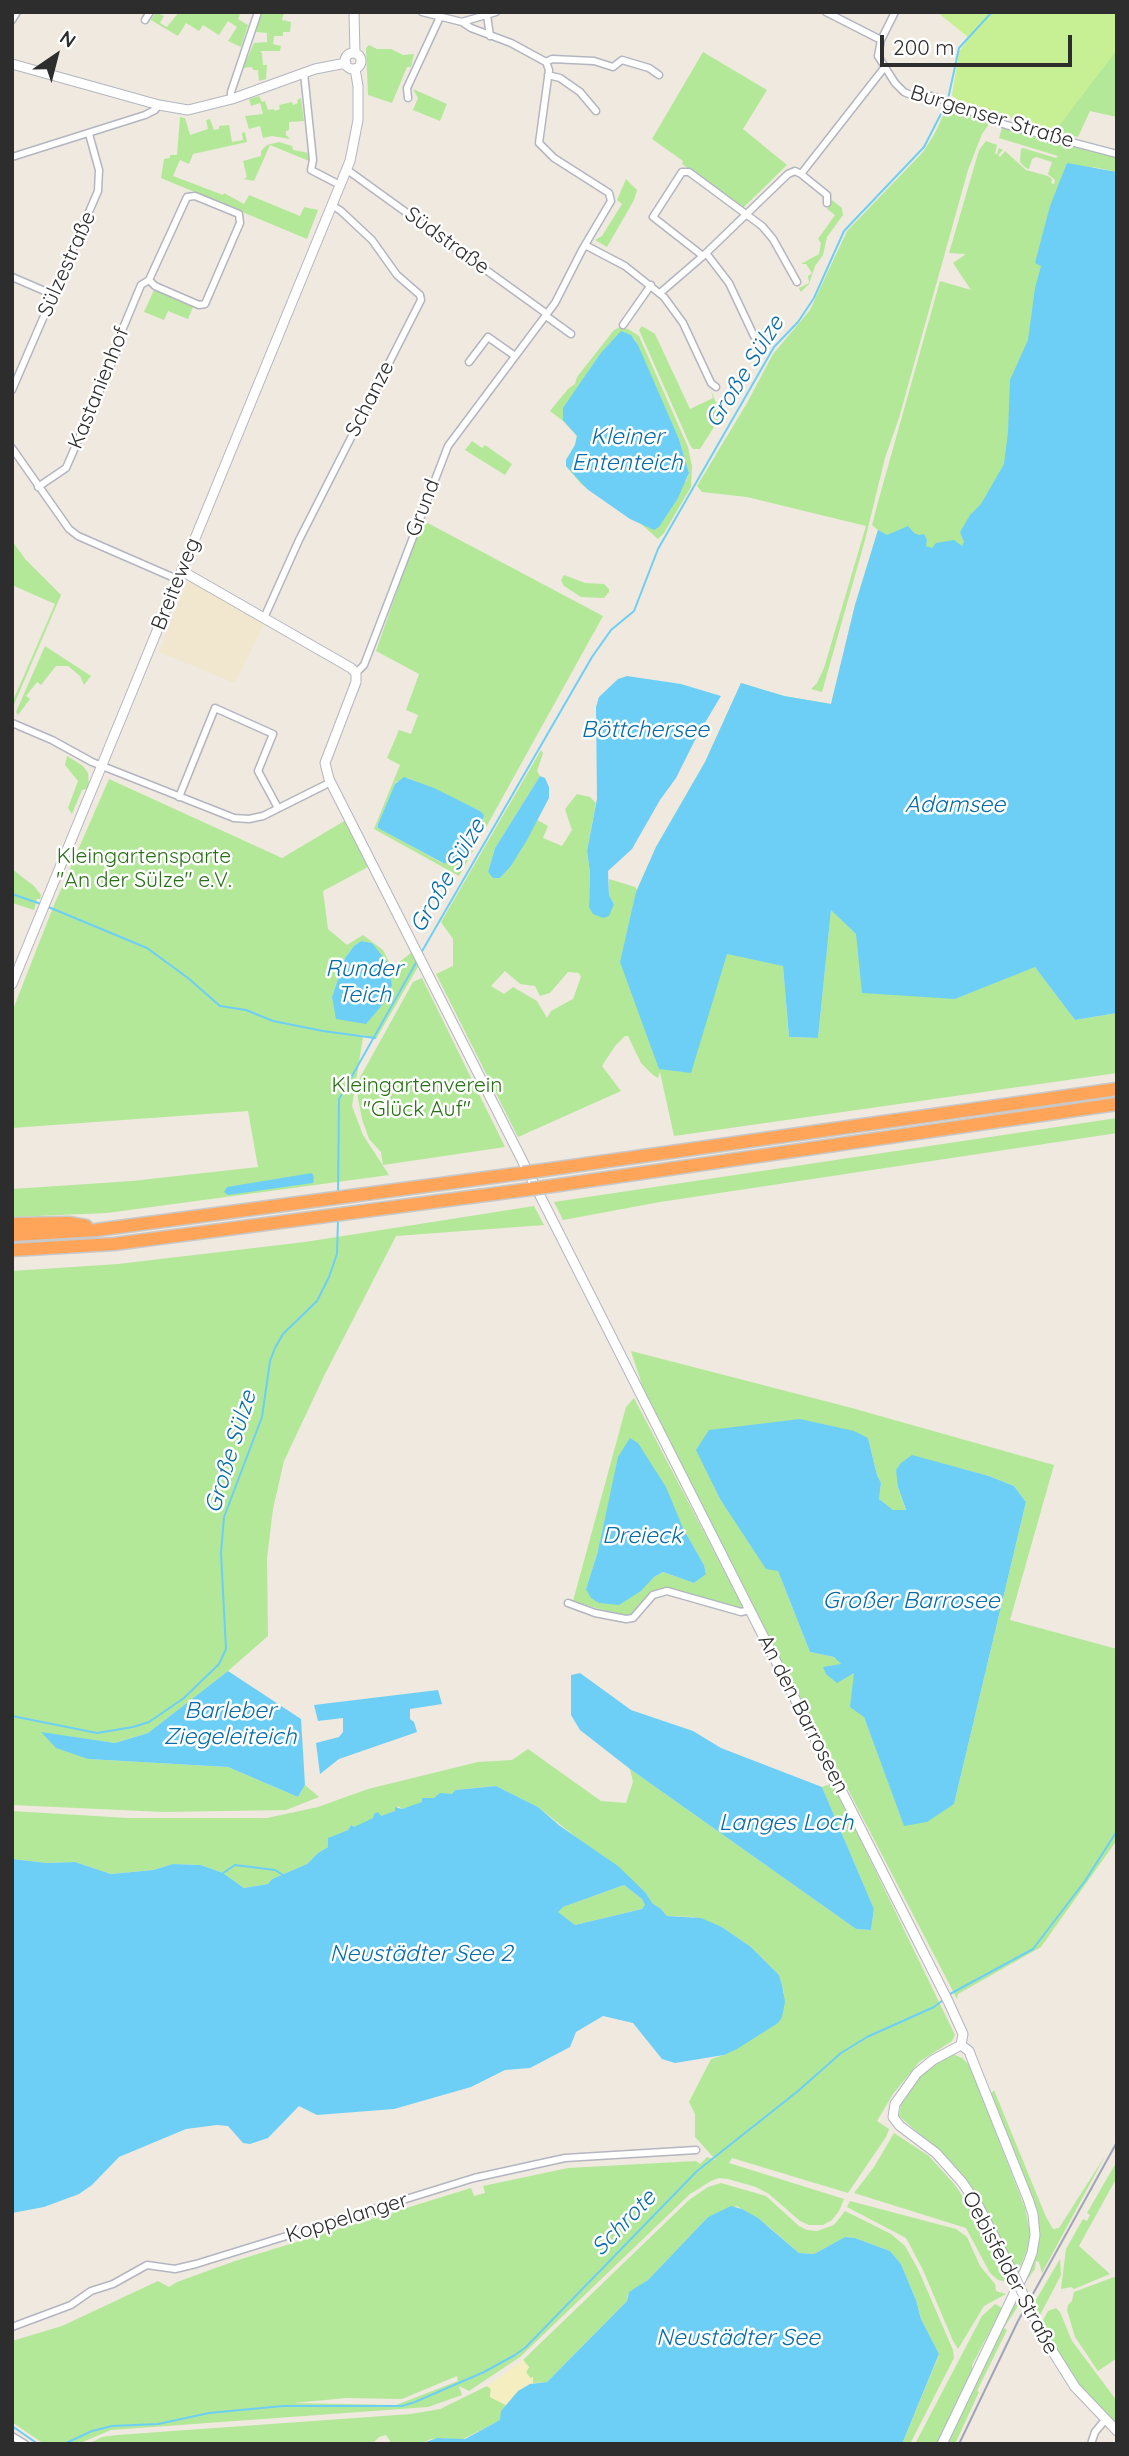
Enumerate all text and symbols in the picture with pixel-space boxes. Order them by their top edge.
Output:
north arrow [21,21,91,91]
scale bar [884,21,1076,65]
text: N [55,25,81,53]
text: 200 m [893,34,955,60]
street label: Burgenser Straße [907,80,1077,154]
street label: Südstraße [400,202,494,280]
street label: Sülzestraße [33,208,101,320]
water label: Große Sülze [700,311,790,433]
street label: Kastanienhof [63,323,135,453]
street label: Schanze [340,357,400,441]
water label: Kleiner Ententeich [572,423,682,477]
street label: Grund [401,476,445,540]
street label: Breiteweg [146,534,206,634]
water label: Böttchersee [581,716,709,744]
water label: Adamsee [905,791,1005,819]
water label: Große Sülze [404,814,492,938]
park label: Kleingartensparte "An der Sülze" e.V. [56,844,232,894]
water label: Runder Teich [325,955,403,1009]
park label: Kleingartenverein "Glück Auf" [331,1073,503,1123]
water label: Große Sülze [199,1387,263,1517]
water label: Dreieck [602,1522,682,1550]
water label: Großer Barrosee [822,1587,1000,1615]
street label: An den Barroseen [752,1631,854,1797]
water label: Barleber Ziegeleiteich [163,1697,297,1751]
water label: Langes Loch [719,1809,853,1837]
water label: Neustädter See 2 [329,1940,513,1968]
water label: Schrote [586,2184,662,2262]
street label: Oebisfelder Straße [956,2187,1064,2359]
street label: Koppelanger [283,2188,411,2248]
water label: Neustädter See [656,2324,820,2352]

